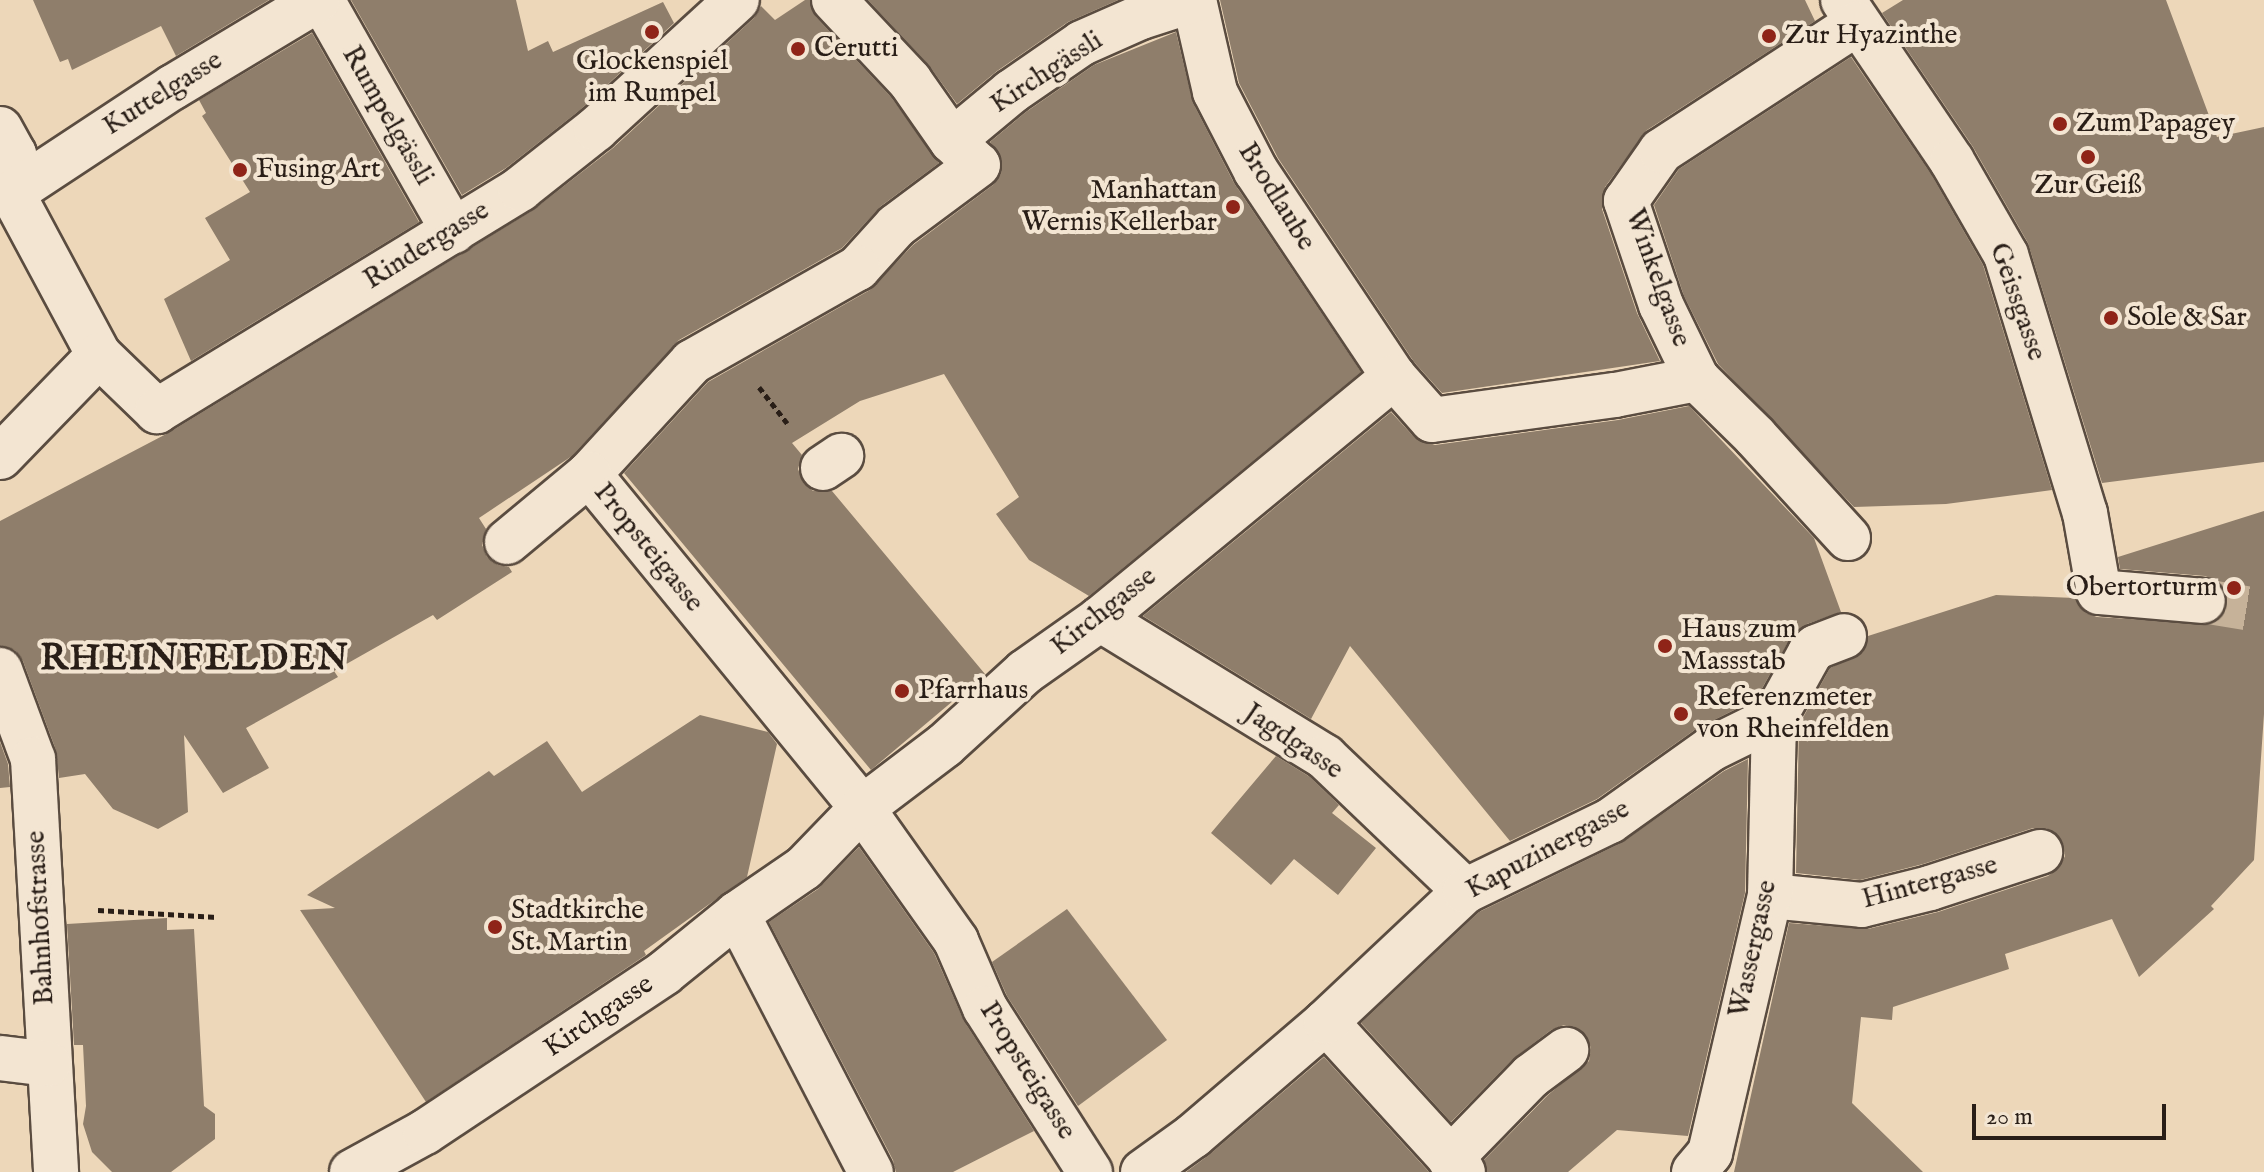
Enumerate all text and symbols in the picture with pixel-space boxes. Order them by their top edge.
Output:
place label: Zur Hyazinthe [1785,19,1957,53]
marker: Glockenspiel im Rumpel [643,23,661,41]
street label: Kirchgässli [985,24,1109,122]
marker: Zur Hyazinthe [1760,27,1778,45]
place label: Cerutti [814,32,898,66]
street label: Rumpelgässli [334,40,440,192]
marker: Cerutti [789,40,807,58]
street label: Kuttelgasse [97,44,229,144]
place label: Glockenspiel im Rumpel [576,45,728,111]
place label: Zum Papagey [2076,107,2235,141]
marker: Zum Papagey [2051,115,2069,133]
street label: Brodlaube [1230,137,1322,257]
marker: Zur Geiß [2079,148,2097,166]
place label: Fusing Art [256,153,380,187]
marker: Fusing Art [231,161,249,179]
place label: Zur Geiß [2034,169,2142,203]
place label: Manhattan Wernis Kellerbar [1021,174,1217,240]
street label: Rindergasse [358,194,496,298]
marker: Manhattan Wernis Kellerbar [1224,198,1242,216]
street label: Winkelgasse [1617,204,1697,352]
street label: Geissgasse [1981,239,2053,365]
place label: Sole & Sar [2127,301,2247,335]
marker: Sole & Sar [2102,309,2120,327]
street label: Propsteigasse [586,477,710,619]
street label: Kirchgasse [1044,560,1164,664]
place label: Obertorturm [2066,571,2218,605]
marker: Obertorturm [2225,579,2243,597]
place label: Haus zum Massstab [1681,613,1797,679]
marker: Haus zum Massstab [1656,637,1674,655]
district label: RHEINFELDEN [40,638,350,682]
place label: Pfarrhaus [918,674,1028,708]
place label: Referenzmeter von Rheinfelden [1697,681,1890,747]
marker: Pfarrhaus [893,682,911,700]
street label: Jagdgasse [1237,697,1349,787]
marker: Referenzmeter von Rheinfelden [1672,705,1690,723]
street label: Kapuzinergasse [1461,793,1635,907]
street label: Bahnhofstrasse [20,830,62,1006]
street label: Hintergasse [1859,849,2001,917]
street label: Wassergasse [1723,877,1785,1021]
place label: Stadtkirche St. Martin [511,894,644,960]
marker: Stadtkirche St. Martin [486,918,504,936]
street label: Kirchgasse [538,968,660,1066]
street label: Propsteigasse [971,996,1083,1146]
scale bar [1976,1088,2170,1138]
text: 20 m [1986,1102,2033,1133]

